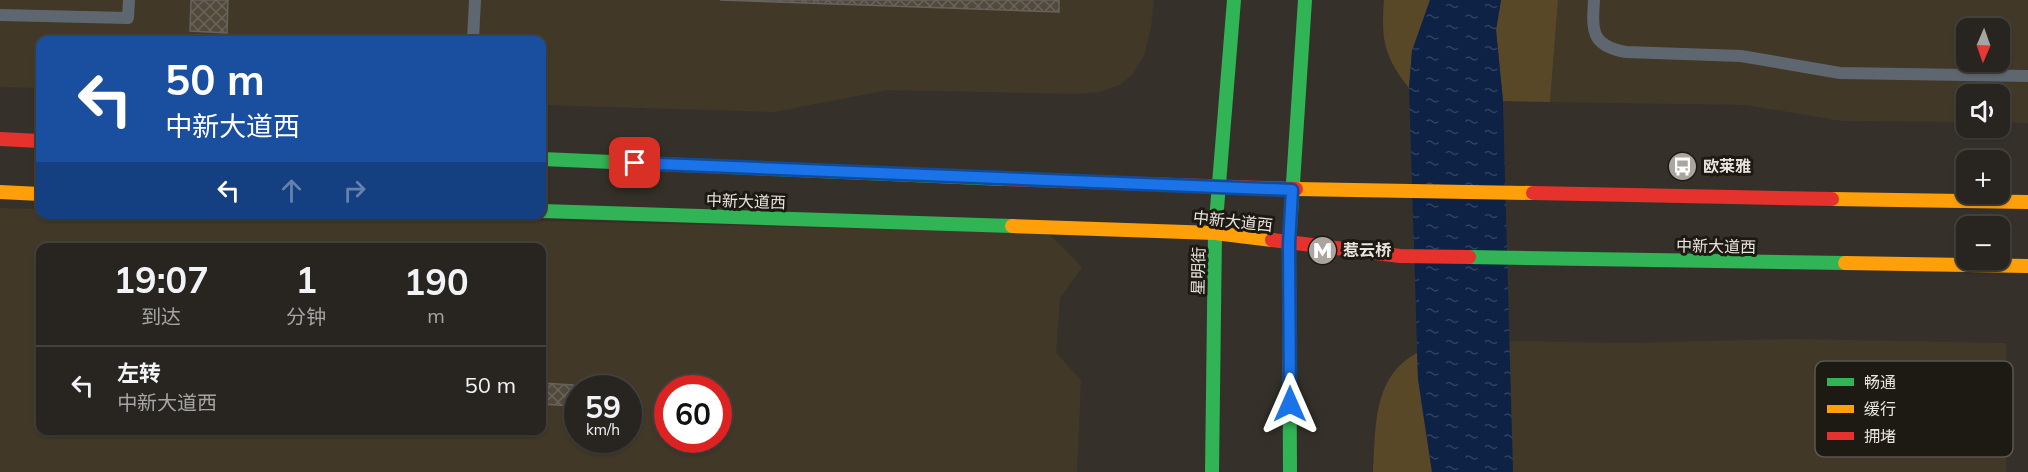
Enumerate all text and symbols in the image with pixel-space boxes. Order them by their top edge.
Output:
north arrow [1956,18,2010,72]
map controls [1956,18,2010,270]
text: 50 m [165,53,265,106]
icon: left [66,60,144,138]
button: sound [1956,84,2010,138]
text: 中新大道西 [165,109,300,143]
pin [609,137,660,188]
icon: arrive [618,146,651,179]
bus stop icon: 欧莱雅 [1666,150,1698,182]
button: + [1956,150,2010,204]
place label: 欧莱雅 [1703,156,1751,176]
icon: left [212,174,245,207]
icon: ahead [275,174,308,207]
icon: right [338,174,371,207]
street label: 中新大道西 [706,190,786,212]
street label: 中新大道西 [1192,207,1274,235]
button: − [1956,216,2010,270]
metro station icon: 惹云桥 [1306,234,1338,266]
street label: 中新大道西 [1676,235,1756,257]
place label: 惹云桥 [1343,240,1392,260]
street label: 星明街 [1188,247,1208,295]
text: 19:07 [113,257,209,302]
text: 1 [295,257,317,302]
text: 190 [404,259,469,304]
text: m [427,303,445,328]
text: 到达 [141,304,181,329]
text: 分钟 [286,304,326,329]
text: 左转 [117,359,161,387]
legend [1815,361,2013,457]
icon: left [66,369,99,402]
text: 50 m [465,371,516,399]
position arrow [1258,372,1322,436]
text: 畅通 [1864,372,1896,392]
speed limit sign: 60 [654,375,732,453]
text: 59 [585,388,621,426]
text: 中新大道西 [117,390,217,415]
text: 缓行 [1864,399,1896,419]
text: km/h [586,420,620,439]
text: 拥堵 [1864,426,1896,446]

